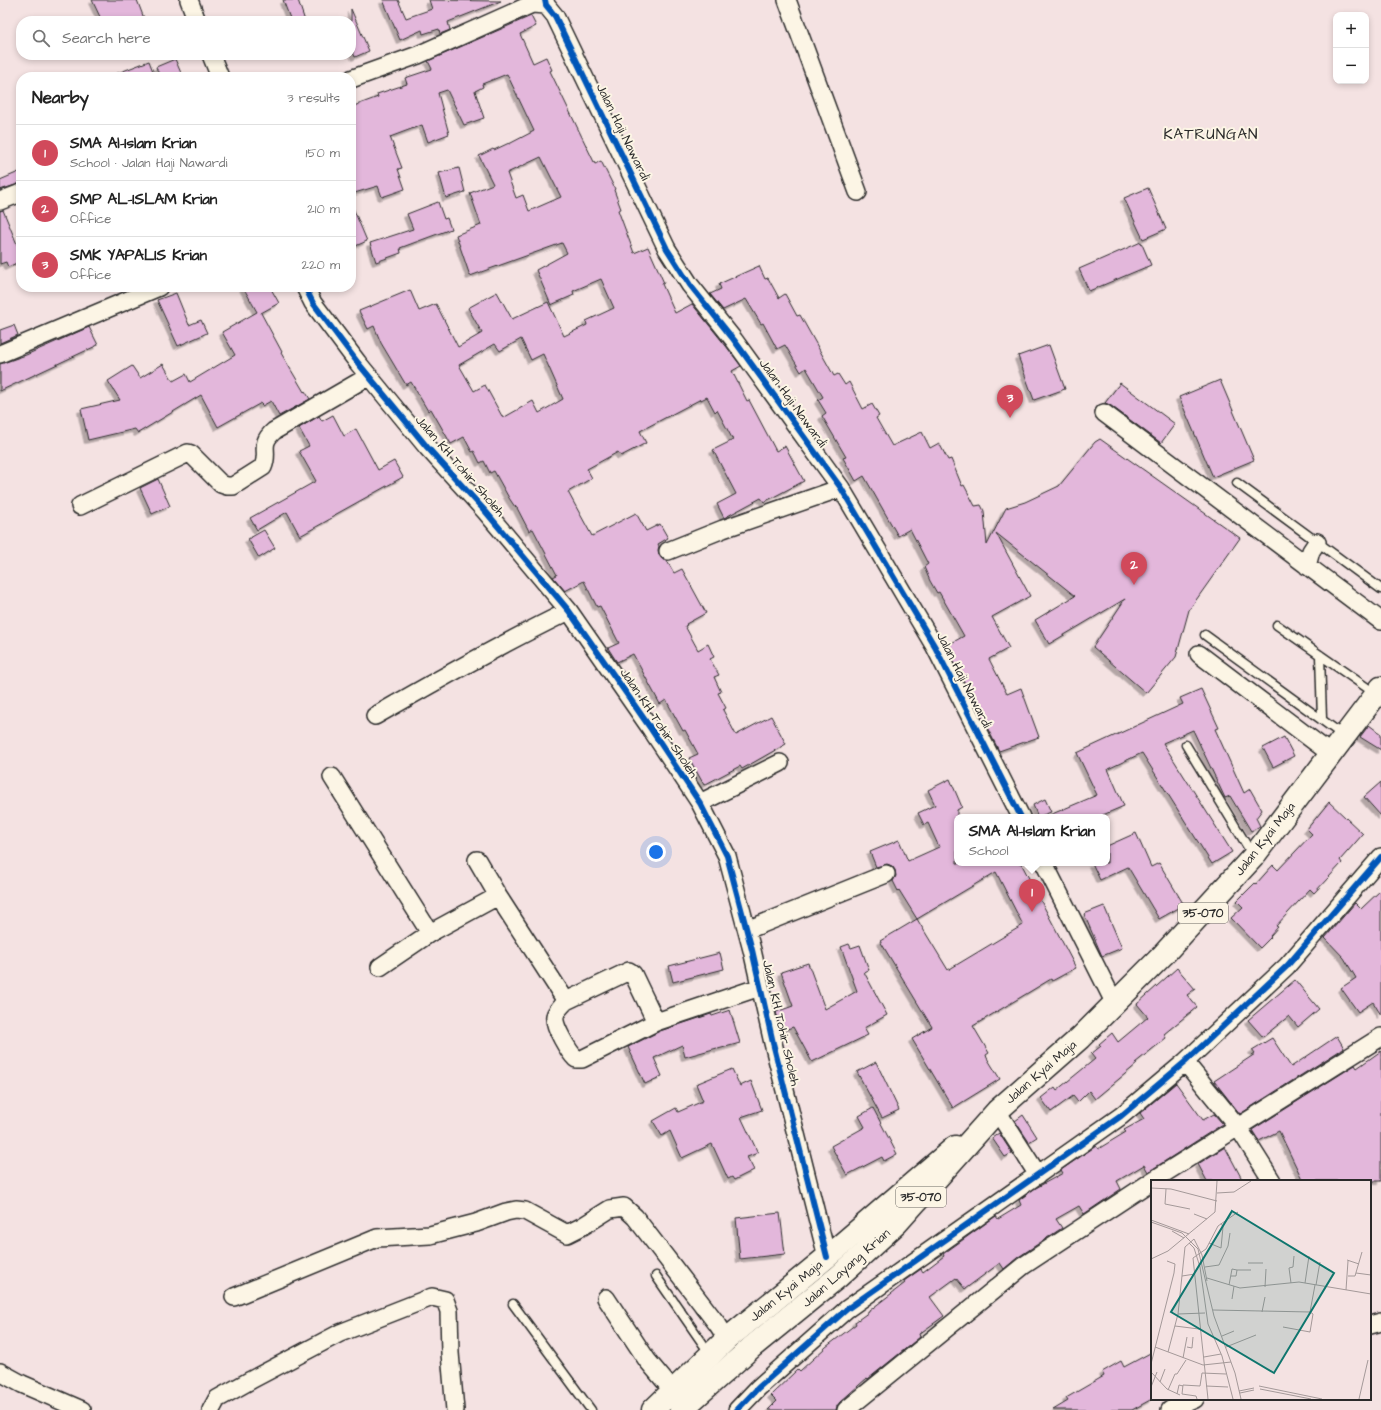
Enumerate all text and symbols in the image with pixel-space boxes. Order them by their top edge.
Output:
map controls [1333,12,1369,84]
button: + [1333,12,1369,48]
search box [16,16,356,60]
icon: search [30,27,52,49]
text: Search here [62,28,151,49]
button: − [1333,48,1369,84]
street label: Jalan Haji Nawardi [592,81,654,183]
text: Nearby [32,86,89,110]
text: 3 results [287,89,340,107]
district label: KATRUNGAN [1164,124,1258,145]
text: SMA Al-Islam Krian [70,133,197,154]
text: 1 [44,144,46,162]
text: 150 m [306,144,340,162]
text: School · Jalan Haji Nawardi [70,154,227,172]
text: SMP AL-ISLAM Krian [70,189,217,210]
text: 2 [41,200,49,218]
text: 210 m [307,200,340,218]
text: Office [70,210,111,228]
text: SMK YAPALIS Krian [70,245,207,266]
text: 3 [42,256,48,274]
text: 220 m [302,256,340,274]
text: Office [70,266,111,284]
street label: Jalan Haji Nawardi [755,355,831,451]
pin: 3 [997,385,1023,418]
street label: Jalan KH Tohir Sholeh [411,412,509,521]
pin: 2 [1121,552,1147,585]
street label: Jalan Haji Nawardi [932,629,996,731]
street label: Jalan KH Tohir Sholeh [616,665,703,782]
street label: Jalan Kyai Maja [1231,798,1300,880]
popup [954,814,1110,866]
text: SMA Al-Islam Krian [969,821,1095,842]
your location [646,842,666,862]
text: School [969,842,1008,860]
pin: 1 [1019,879,1045,912]
road number: 35-070 [1178,903,1228,923]
street label: Jalan KH Tohir Sholeh [758,958,804,1088]
street label: Jalan Kyai Maja [1002,1036,1081,1109]
inset map [1151,1180,1371,1400]
road number: 35-070 [896,1187,946,1207]
street label: Jalan Layang Krian [798,1224,895,1312]
street label: Jalan Kyai Maja [746,1256,827,1327]

